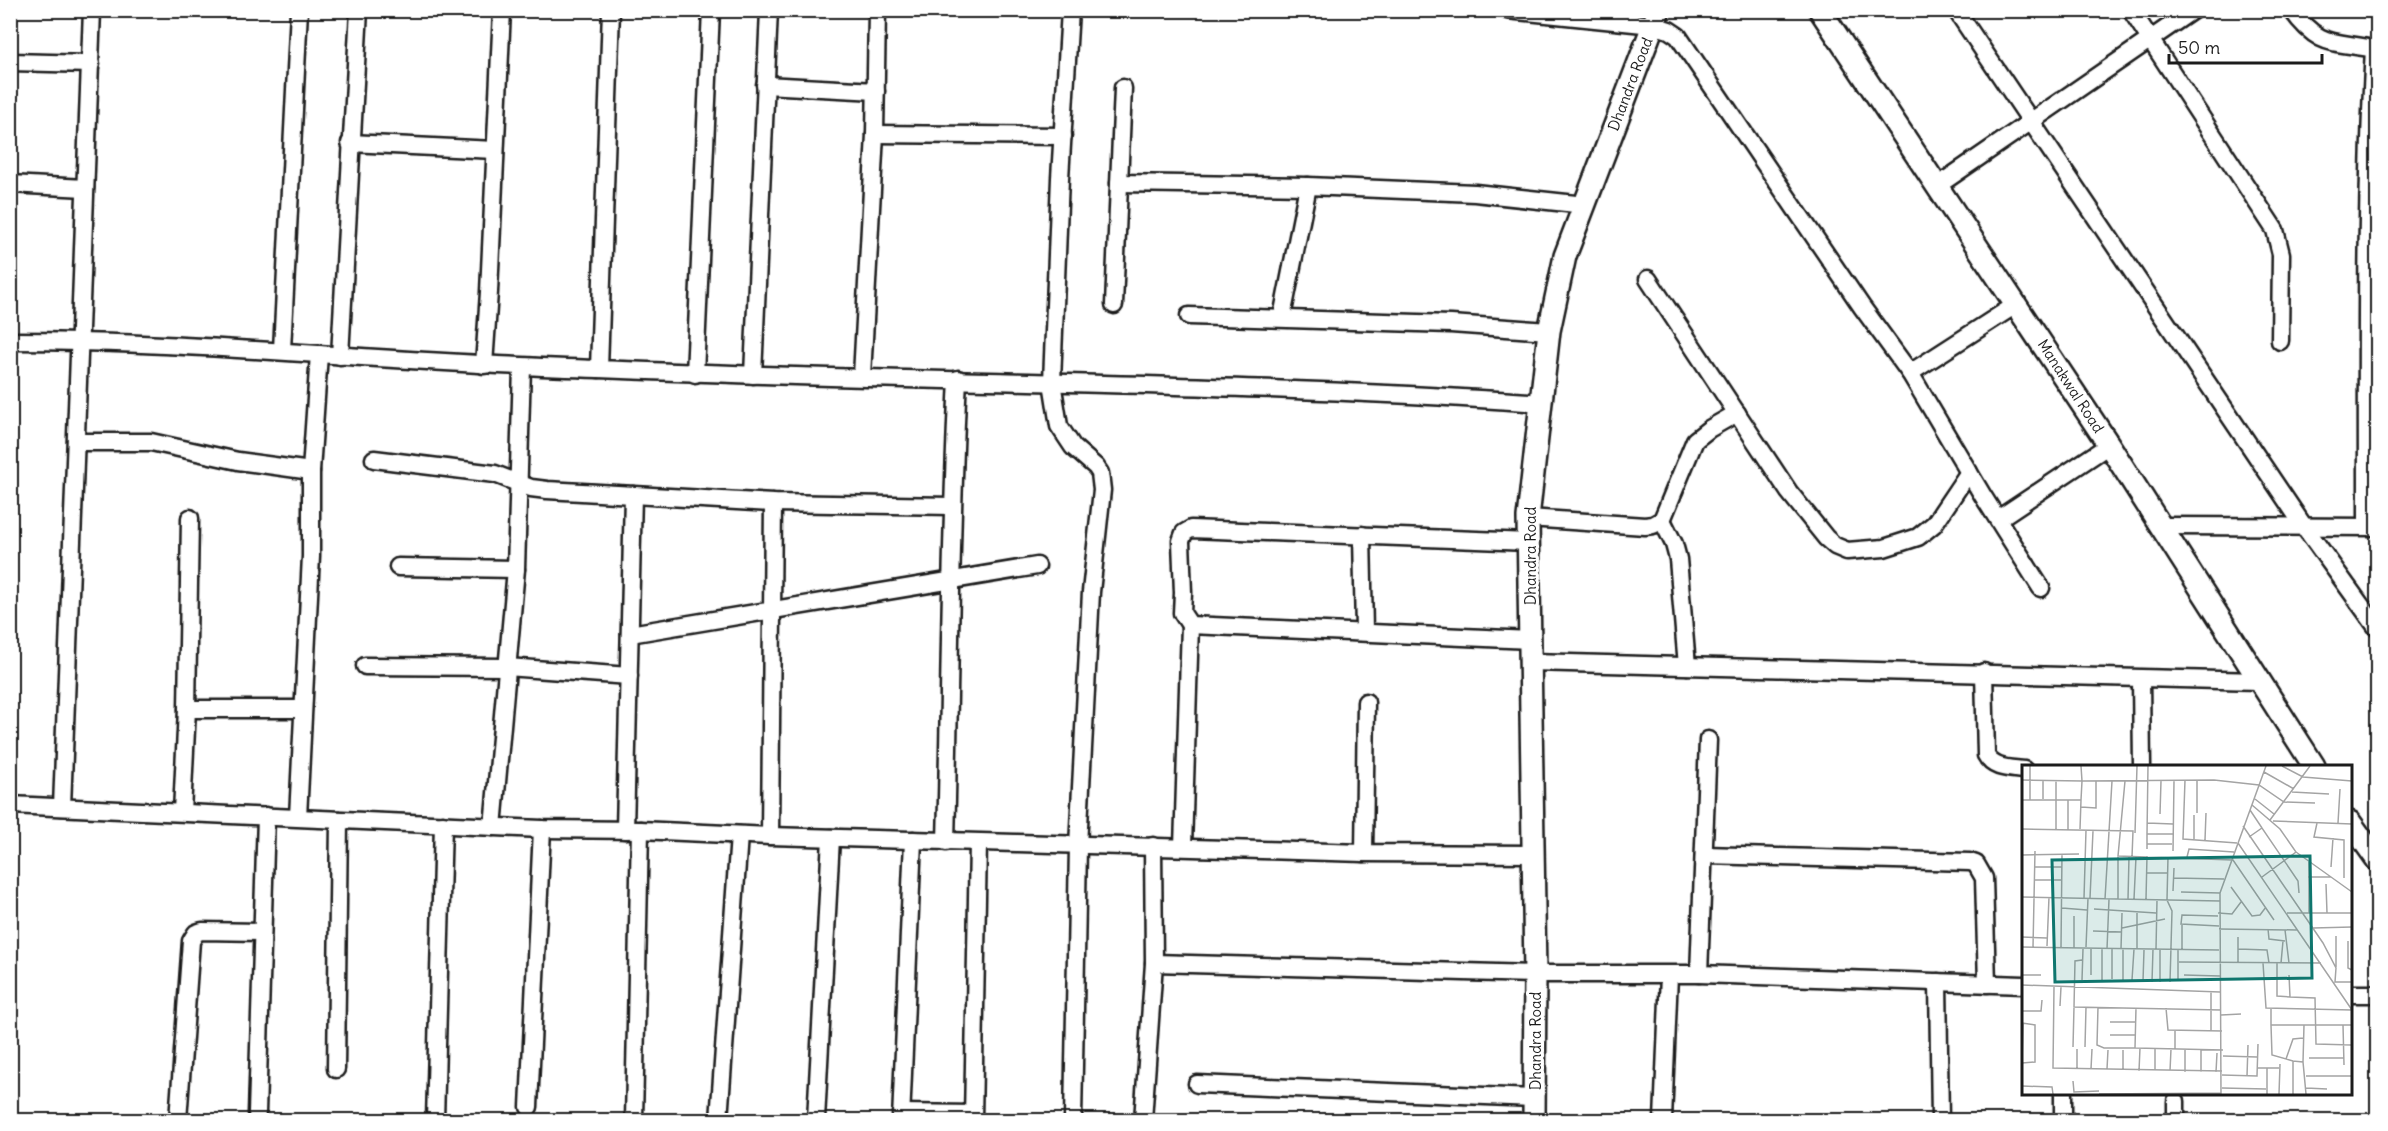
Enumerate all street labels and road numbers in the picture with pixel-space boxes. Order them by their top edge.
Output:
street label: Dhandra Road [1603,34,1657,133]
street label: Manakwal Road [2034,336,2108,437]
street label: Dhandra Road [1521,507,1540,605]
street label: Dhandra Road [1526,992,1545,1090]

